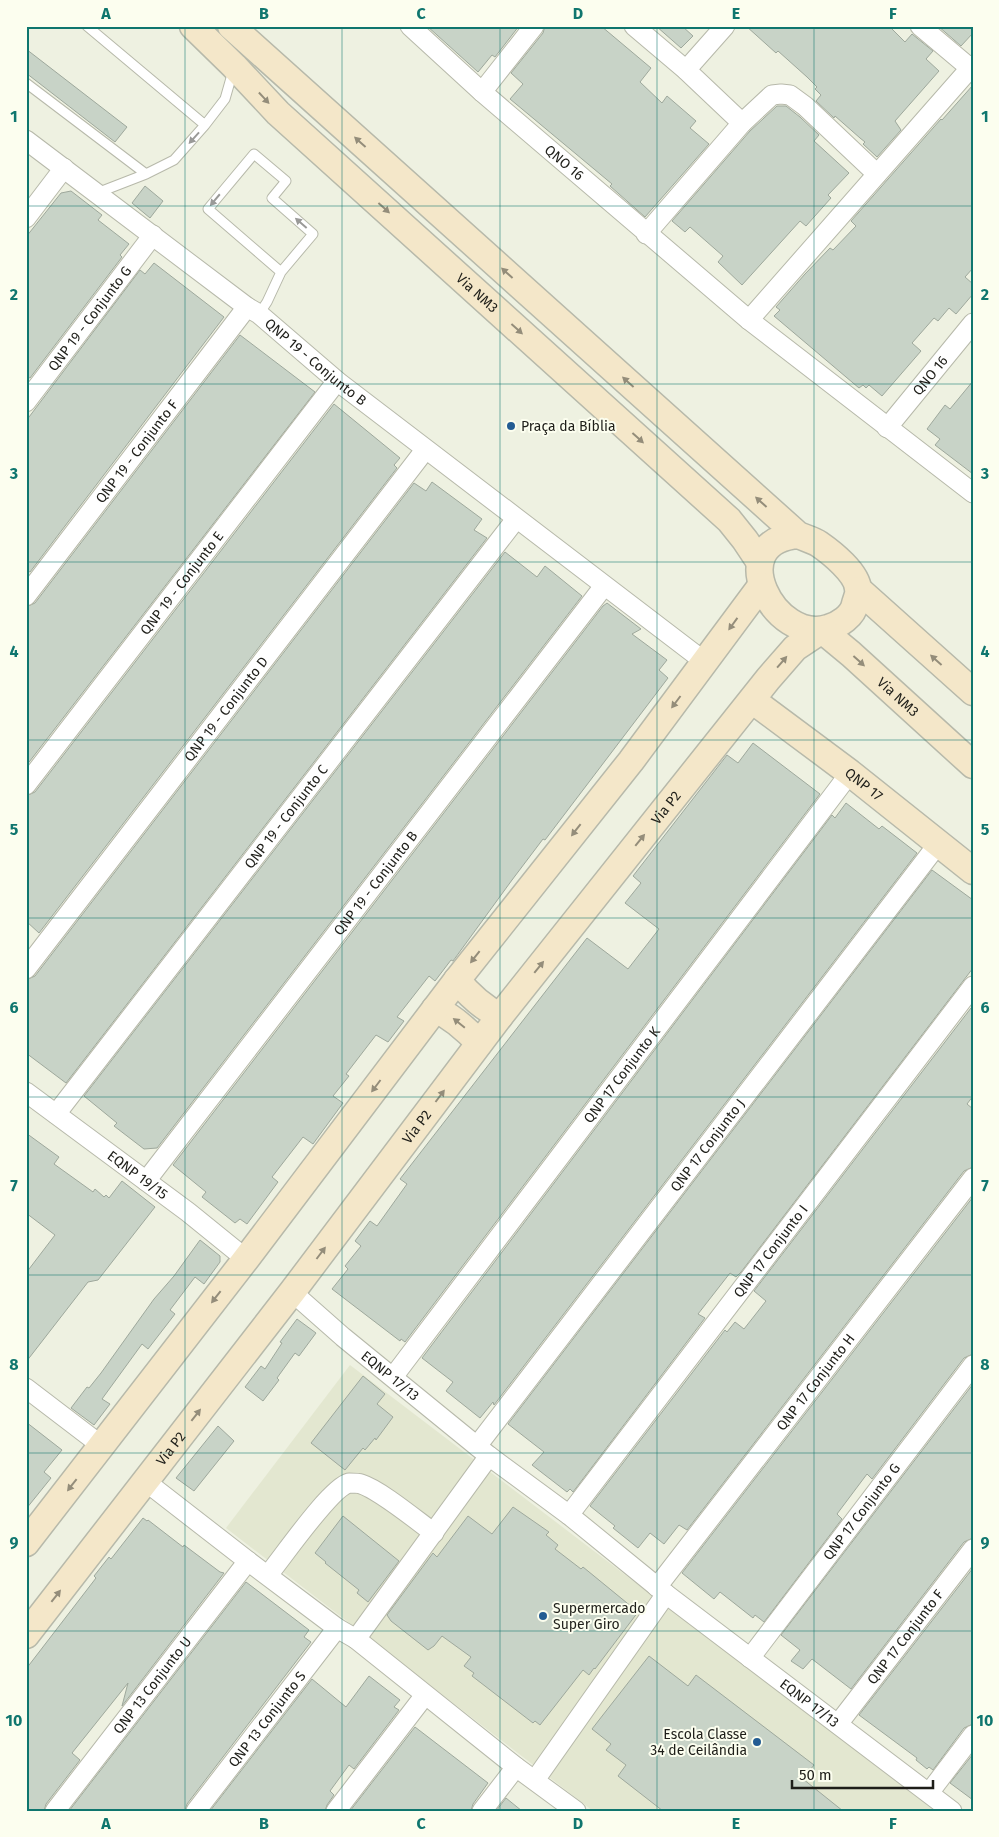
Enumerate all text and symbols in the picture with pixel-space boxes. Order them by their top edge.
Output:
text: A [100,4,111,23]
text: B [259,4,269,23]
text: C [416,4,426,23]
text: D [573,4,583,23]
text: E [732,4,740,23]
text: F [889,4,897,23]
one-way arrow [258,92,270,104]
text: 1 [10,107,18,126]
text: 1 [981,107,989,126]
one-way arrow [188,131,200,143]
one-way arrow [353,136,366,147]
street label: QNO 16 [541,141,587,184]
one-way arrow [209,194,221,206]
one-way arrow [377,203,390,214]
one-way arrow [295,217,307,229]
street label: QNP 19 - Conjunto G [44,263,135,374]
one-way arrow [500,268,513,279]
street label: Via NM3 [453,270,502,316]
text: 2 [10,285,18,304]
text: 2 [981,285,989,304]
street label: QNP 19 - Conjunto B [261,314,370,409]
one-way arrow [511,323,523,335]
street label: QNO 16 [909,352,951,399]
one-way arrow [622,376,634,388]
street label: QNP 19 - Conjunto F [92,396,182,506]
place label: Praça da Bíblia [521,418,616,435]
marker: Praça da Bíblia [505,420,517,432]
one-way arrow [631,432,643,444]
text: 3 [9,464,18,483]
text: 3 [980,464,989,483]
one-way arrow [756,496,768,508]
street label: QNP 19 - Conjunto E [136,528,227,638]
one-way arrow [728,617,738,631]
text: 4 [9,642,19,661]
text: 4 [980,642,990,661]
street label: QNP 19 - Conjunto D [180,653,272,765]
one-way arrow [930,654,943,665]
one-way arrow [777,656,788,669]
one-way arrow [853,656,865,667]
street label: Via NM3 [874,673,922,720]
one-way arrow [671,695,681,708]
street label: QNP 19 - Conjunto C [241,761,331,872]
street label: QNP 17 [842,764,886,804]
street label: Via P2 [647,787,684,828]
text: 5 [10,820,19,839]
text: 5 [981,820,990,839]
one-way arrow [571,823,582,836]
street label: QNP 19 - Conjunto B [330,827,421,939]
one-way arrow [635,834,646,847]
one-way arrow [470,950,481,963]
one-way arrow [534,960,544,974]
text: 6 [9,998,19,1017]
text: 6 [980,998,990,1017]
one-way arrow [453,1018,466,1029]
street label: QNP 17 Conjunto K [580,1023,664,1126]
one-way arrow [371,1079,382,1092]
one-way arrow [434,1090,445,1103]
street label: QNP 17 Conjunto J [667,1095,748,1195]
street label: Via P2 [398,1106,435,1147]
street label: EQNP 19/15 [104,1147,171,1203]
text: 7 [10,1176,18,1195]
text: 7 [981,1176,989,1195]
street label: QNP 17 Conjunto I [730,1201,811,1301]
one-way arrow [316,1246,326,1260]
one-way arrow [211,1290,222,1303]
street label: QNP 17 Conjunto H [773,1330,858,1434]
street label: EQNP 17/13 [358,1347,423,1404]
text: 8 [9,1355,19,1374]
text: 8 [980,1355,990,1374]
one-way arrow [191,1409,202,1422]
street label: Via P2 [152,1428,189,1469]
street label: QNP 17 Conjunto G [819,1460,904,1563]
one-way arrow [66,1478,77,1491]
text: 9 [10,1533,19,1552]
text: 9 [981,1533,990,1552]
street label: QNP 17 Conjunto F [863,1586,947,1688]
one-way arrow [51,1589,61,1603]
place label: Supermercado Super Giro [553,1600,645,1633]
marker: Supermercado Super Giro [537,1610,549,1622]
street label: QNP 13 Conjunto U [109,1633,195,1737]
street label: QNP 13 Conjunto S [224,1667,309,1770]
street label: EQNP 17/13 [777,1675,842,1731]
text: 10 [6,1711,22,1730]
text: 10 [977,1711,993,1730]
place label: Escola Classe 34 de Ceilândia [650,1726,747,1759]
marker: Escola Classe 34 de Ceilândia [751,1736,763,1748]
scale bar [792,1757,933,1789]
text: 50 m [799,1766,832,1784]
text: A [100,1814,111,1833]
text: B [259,1814,269,1833]
text: C [416,1814,426,1833]
text: D [573,1814,583,1833]
text: E [732,1814,740,1833]
text: F [889,1814,897,1833]

